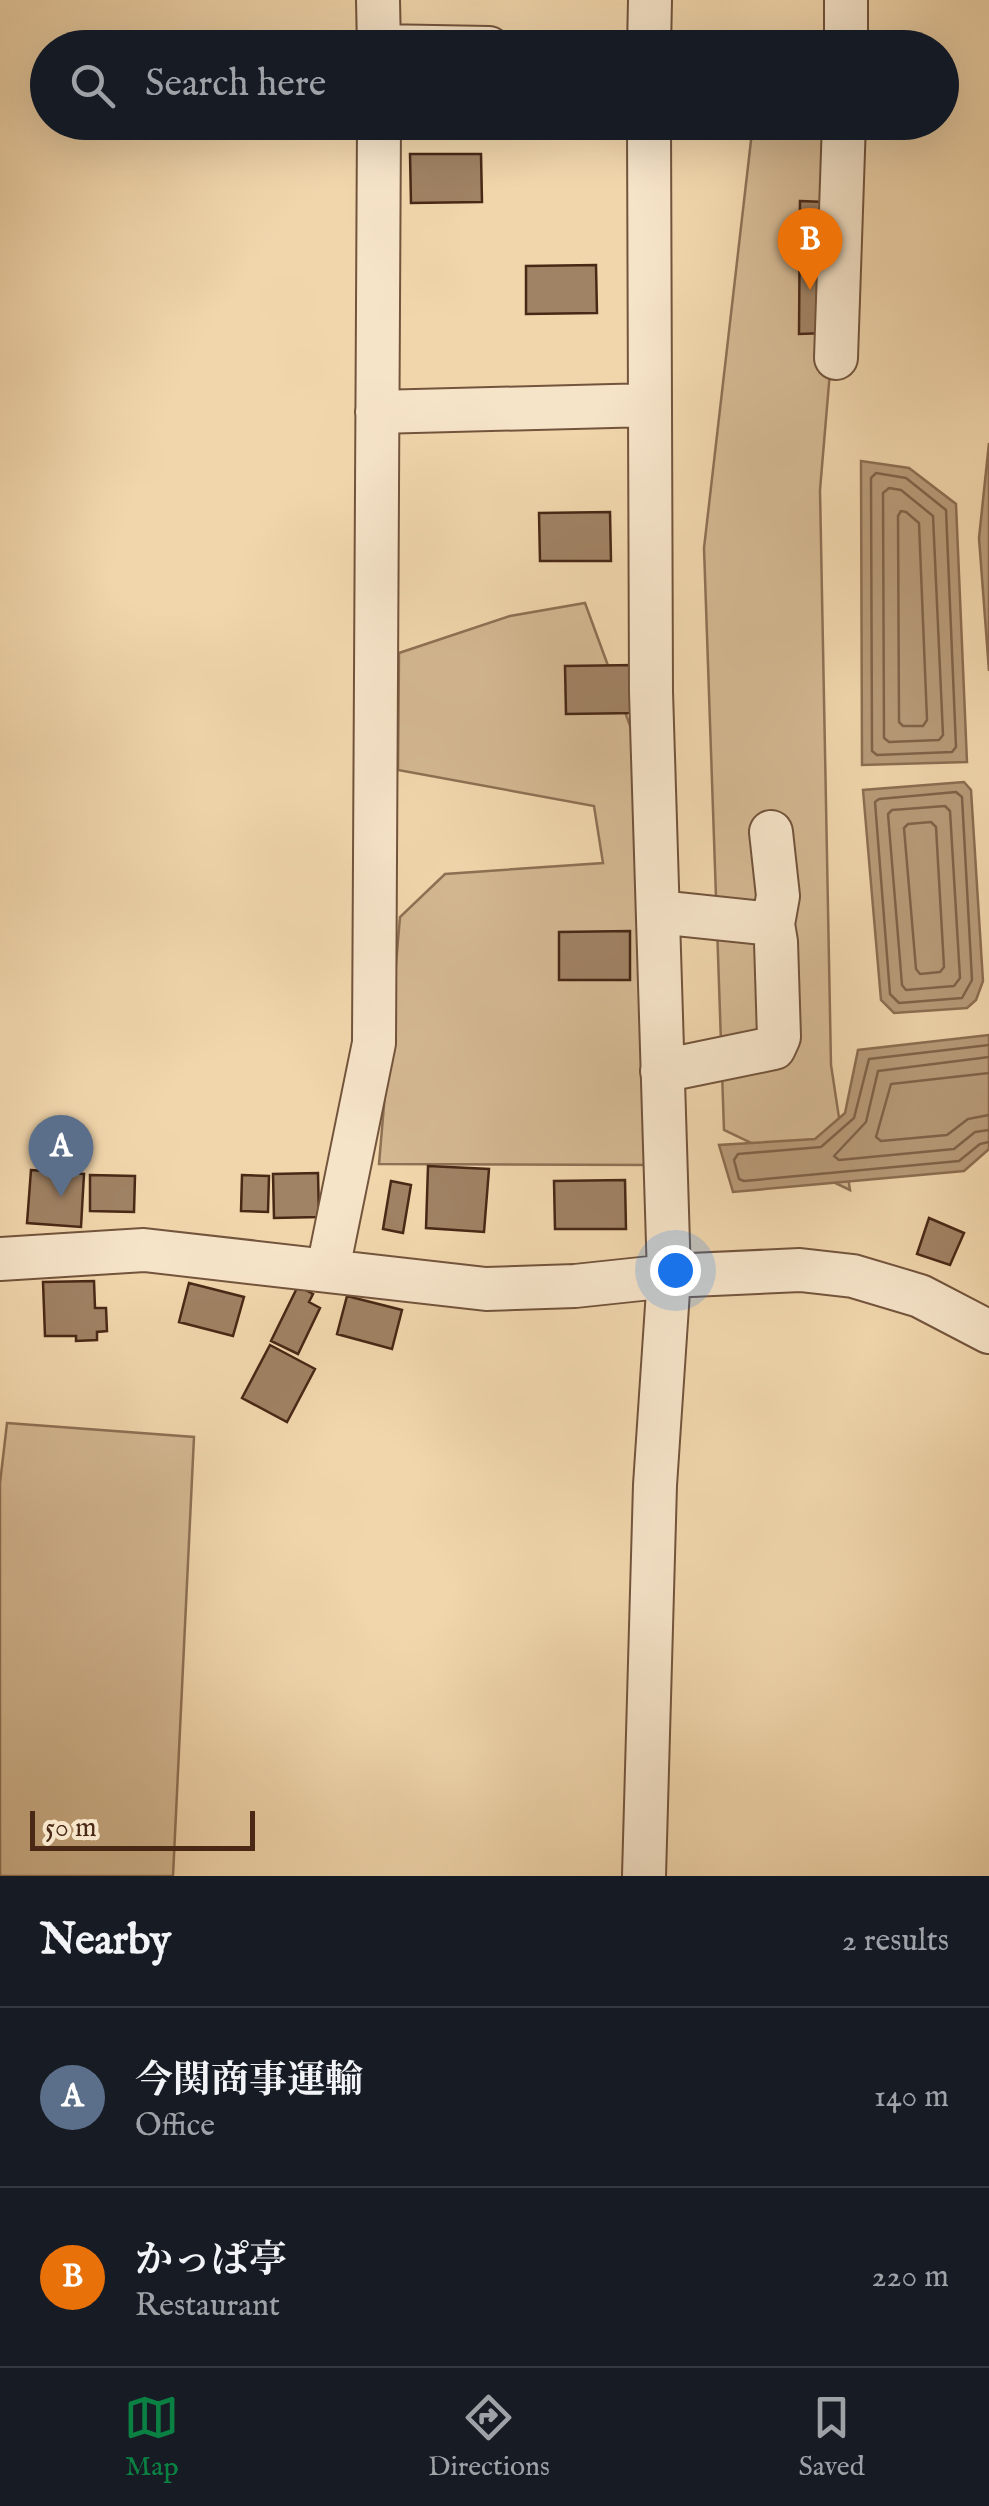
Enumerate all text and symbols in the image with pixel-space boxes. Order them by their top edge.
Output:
search box [30,30,959,140]
icon: search [65,58,120,113]
text: Search here [145,61,326,109]
pin: B [778,208,842,290]
pin: A [28,1114,94,1197]
your location [650,1245,701,1296]
scale bar [30,1806,255,1850]
text: 50 m [45,1811,97,1846]
text: Nearby [40,1915,171,1968]
text: 2 results [842,1921,949,1962]
text: 今関商事運輸 [135,2058,363,2106]
text: A [62,2077,83,2118]
text: 140 m [874,2077,949,2118]
text: Office [135,2106,215,2147]
text: かっぱ亭 [135,2238,287,2286]
text: B [62,2257,83,2298]
text: 220 m [872,2257,949,2298]
text: Restaurant [135,2286,280,2327]
tab: Map [124,2390,179,2485]
tab: Directions [428,2390,550,2485]
tab: Saved [798,2390,865,2485]

